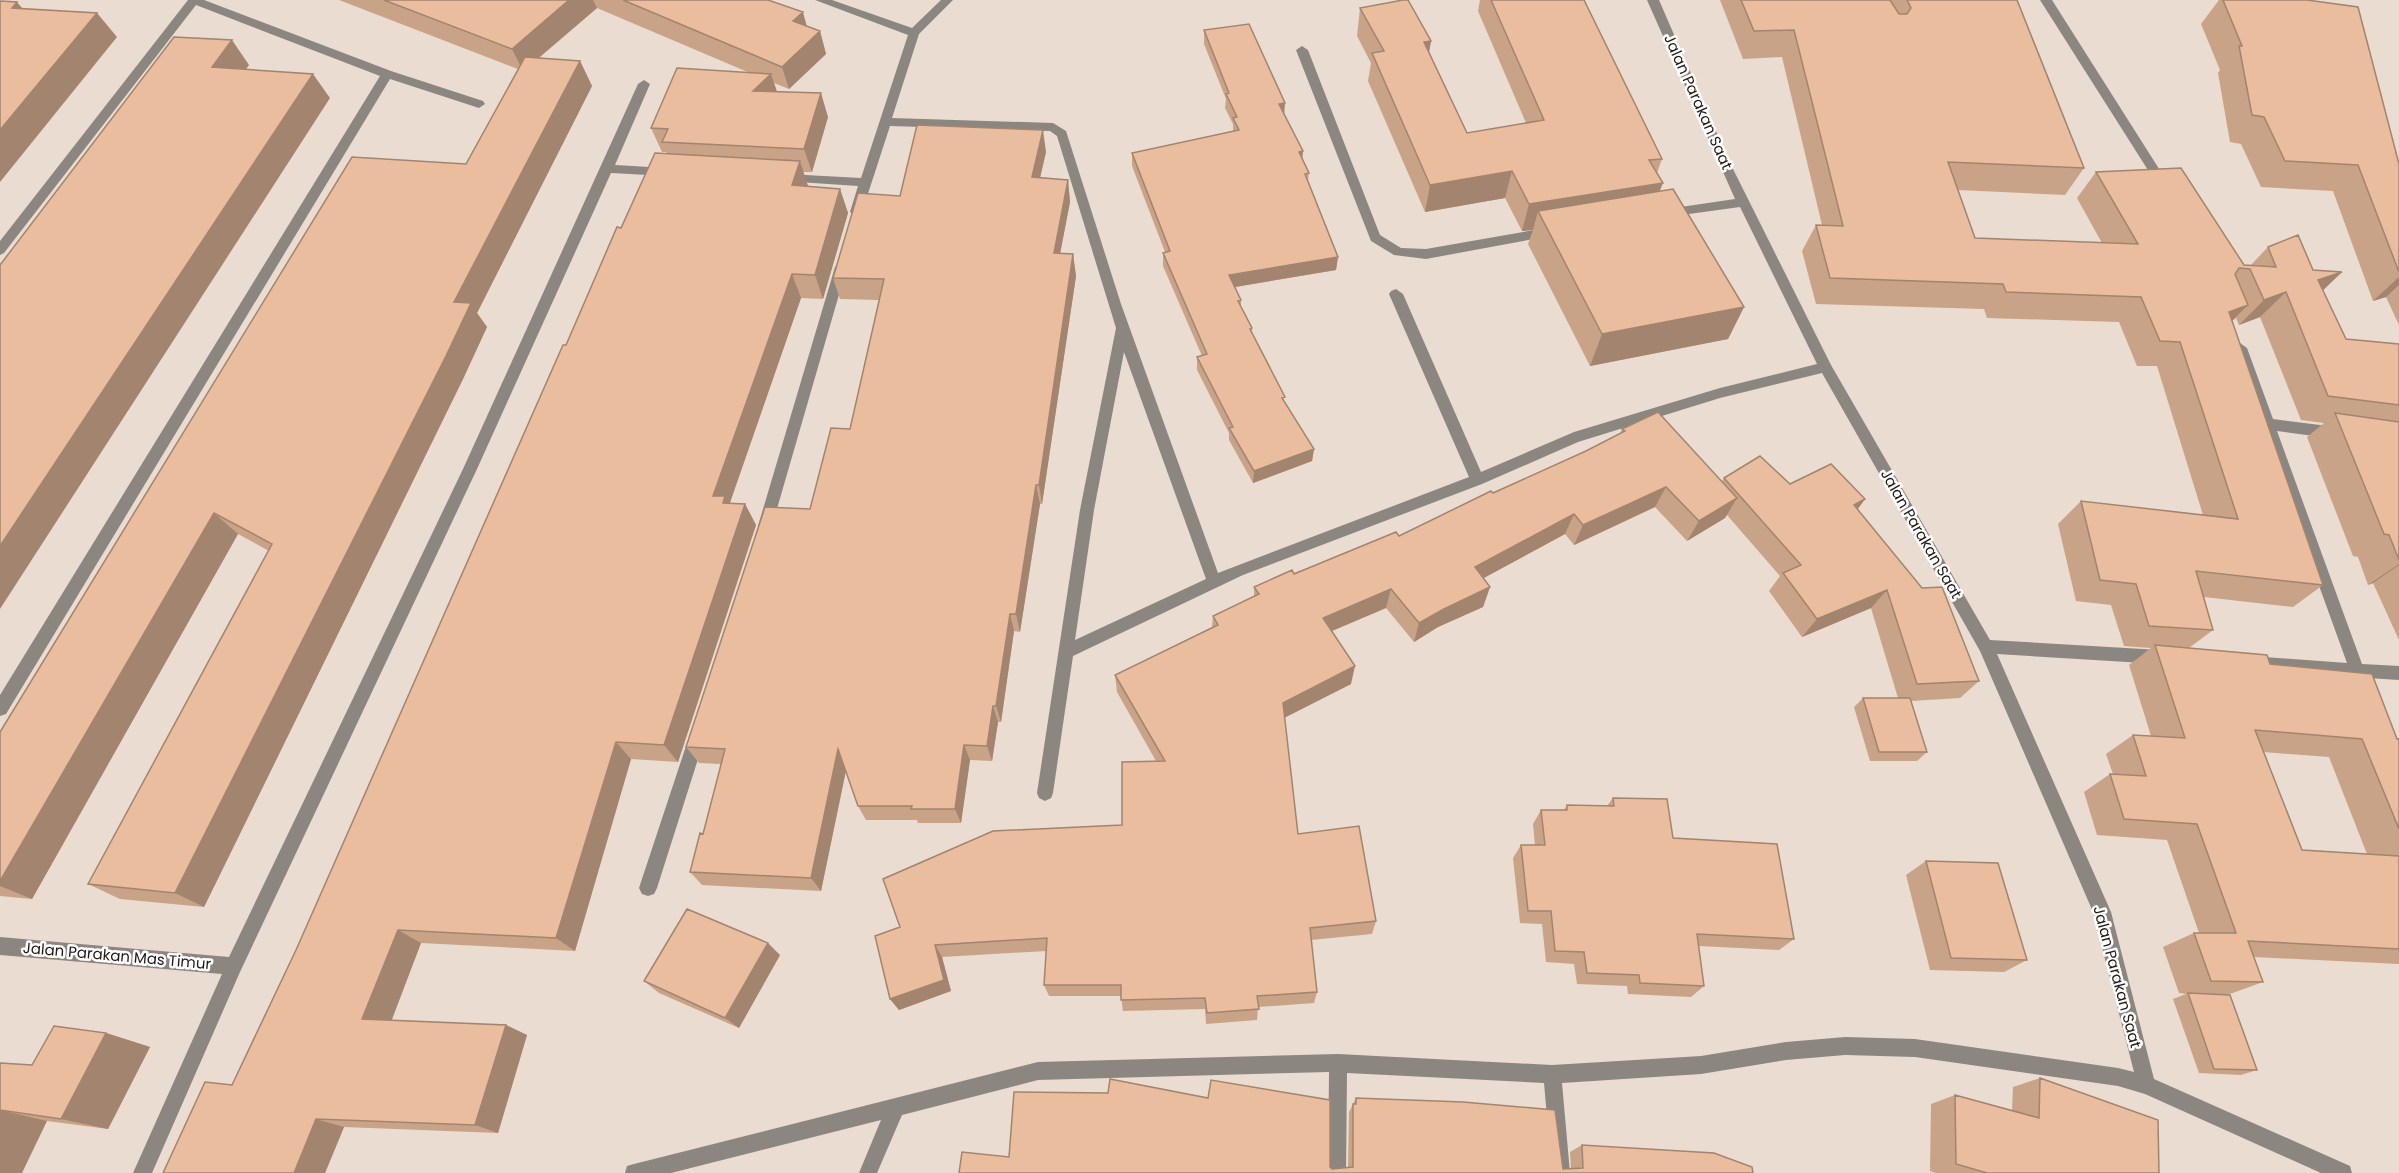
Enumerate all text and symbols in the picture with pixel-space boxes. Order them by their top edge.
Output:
street label: Jalan Parakan Saat [1659,31,1738,173]
street label: Jalan Parakan Saat [1876,465,1967,602]
street label: Jalan Parakan Saat [2088,904,2147,1050]
street label: Jalan Parakan Mas Timur [22,937,212,974]

